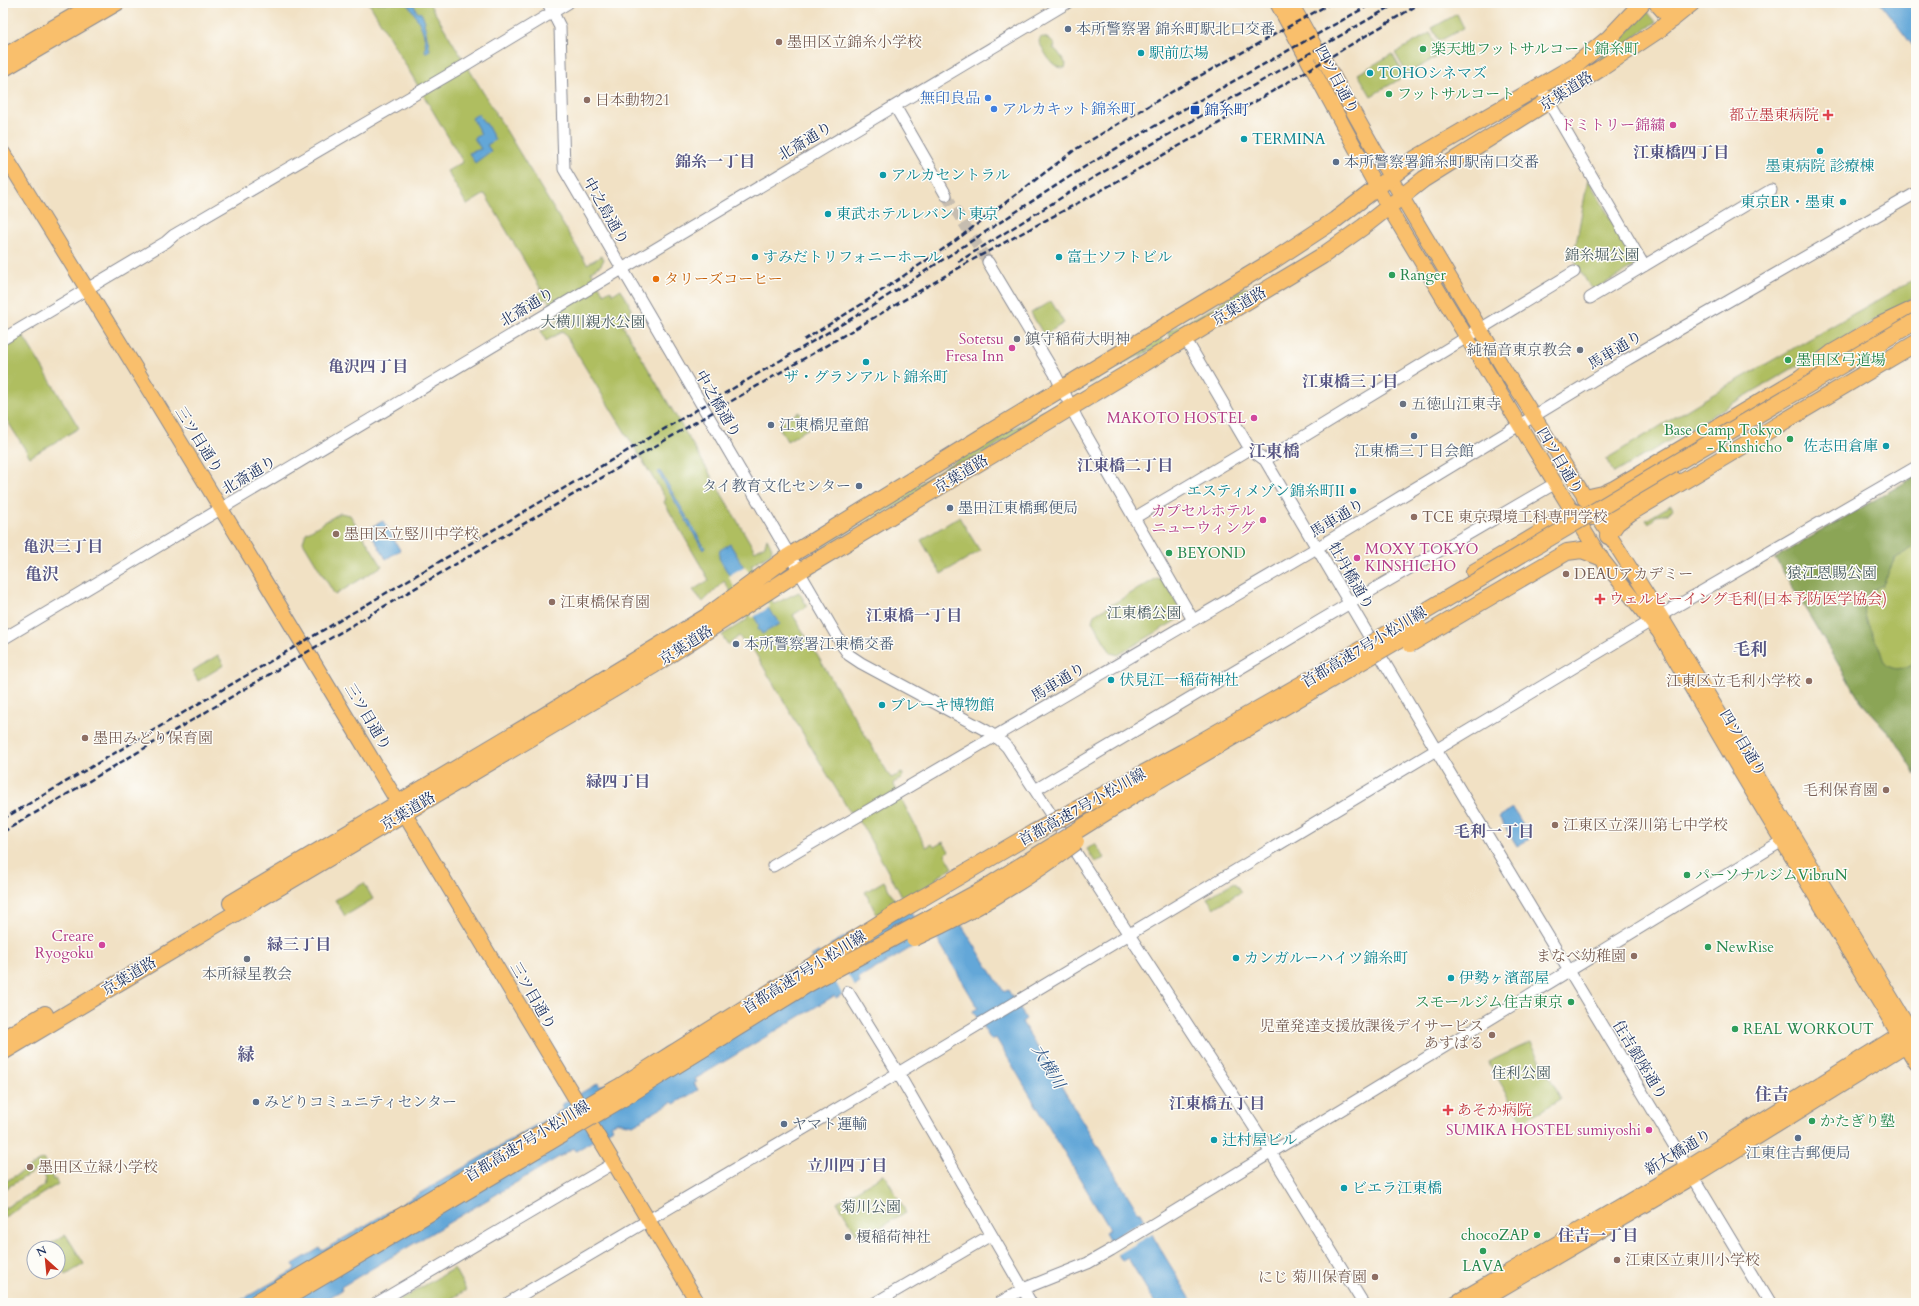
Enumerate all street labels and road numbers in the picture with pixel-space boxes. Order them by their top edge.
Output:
street label: 四ツ目通り [1311,42,1363,118]
street label: 京葉道路 [1535,67,1597,115]
street label: 北斎通り [774,117,836,165]
street label: 中之島通り [579,174,633,248]
street label: 京葉道路 [1208,282,1270,330]
street label: 北斎通り [496,283,558,331]
street label: 馬車通り [1584,326,1646,374]
street label: 中之橋通り [691,367,745,441]
street label: 三ツ目通り [171,403,227,477]
street label: 四ツ目通り [1532,424,1588,498]
street label: 京葉道路 [930,450,992,498]
street label: 北斎通り [218,451,280,499]
street label: 馬車通り [1306,494,1368,542]
street label: 牡丹橋通り [1324,539,1378,613]
street label: 首都高速7号小松川線 [1298,602,1430,692]
street label: 京葉道路 [655,621,717,669]
street label: 馬車通り [1027,658,1089,706]
street label: 三ツ目通り [340,680,396,754]
street label: 四ツ目通り [1715,706,1771,780]
street label: 首都高速7号小松川線 [1015,764,1149,850]
street label: 京葉道路 [377,787,439,835]
street label: 首都高速7号小松川線 [738,926,870,1018]
street label: 京葉道路 [98,952,160,1000]
street label: 三ツ目通り [506,959,560,1033]
street label: 住吉銀座通り [1608,1016,1672,1104]
street label: 首都高速7号小松川線 [461,1096,593,1186]
street label: 新大橋通り [1641,1124,1715,1180]

